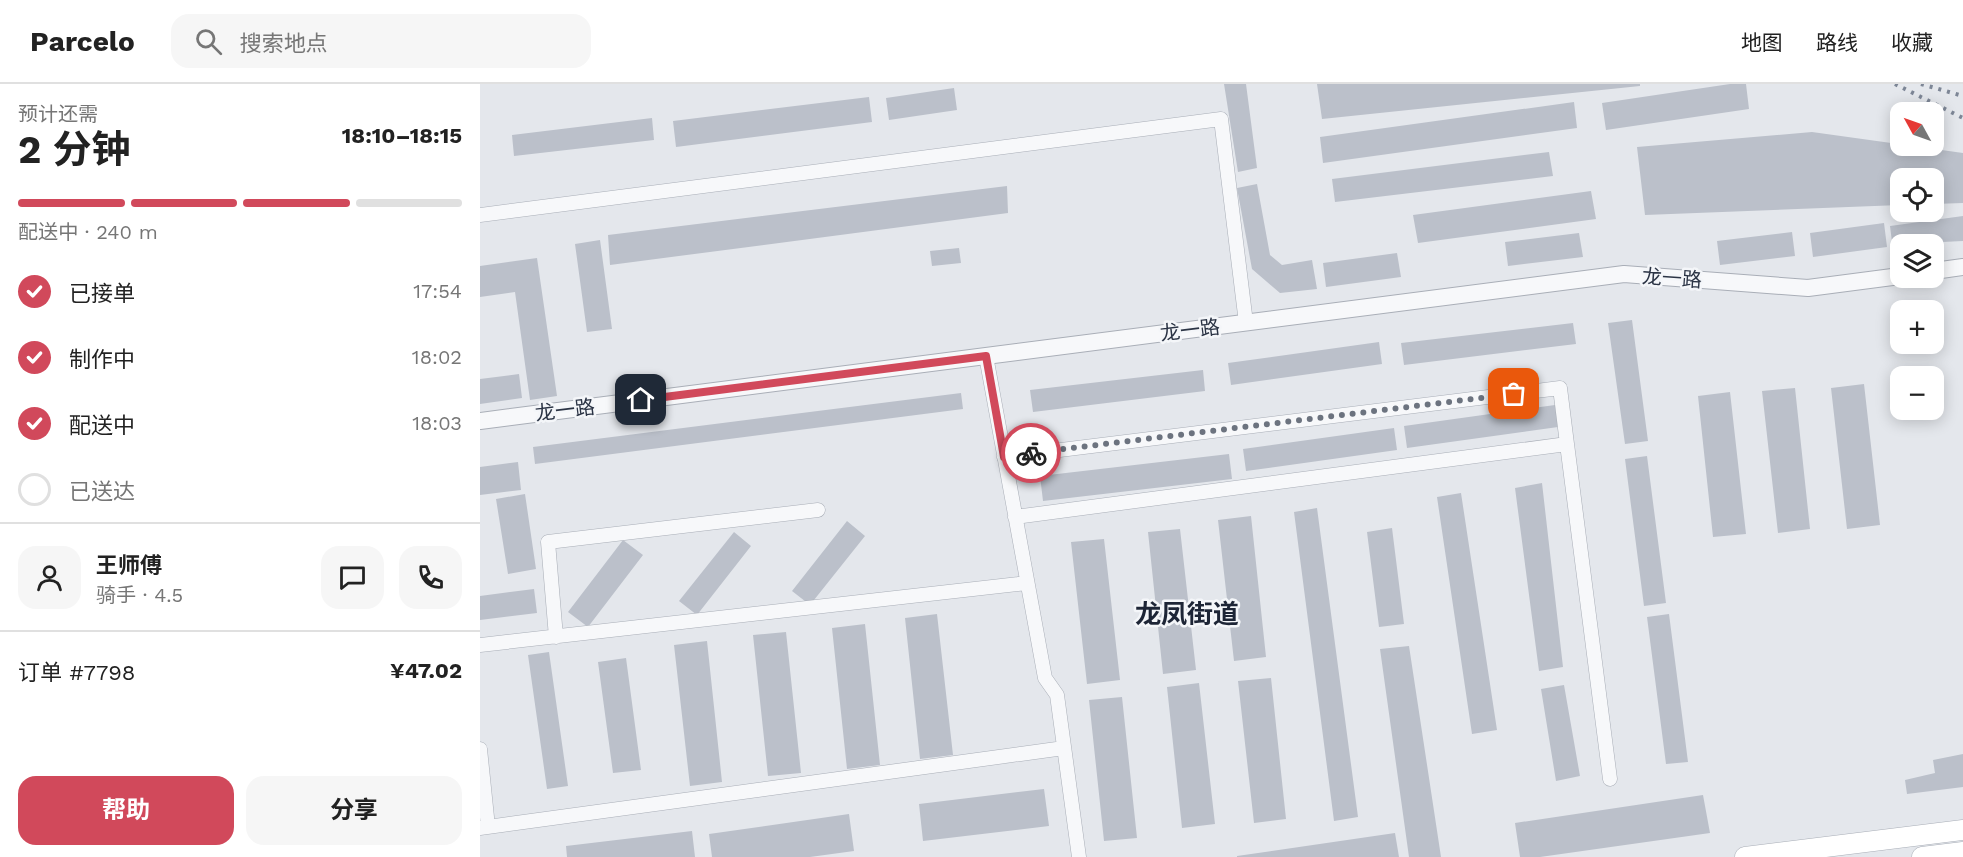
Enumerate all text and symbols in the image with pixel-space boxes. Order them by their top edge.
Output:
search box [171,14,591,68]
text: Parcelo [30,25,135,58]
icon: search [192,25,225,58]
text: 地图 [1741,30,1783,55]
text: 路线 [1816,30,1858,55]
text: 收藏 [1891,30,1933,55]
text: 搜索地点 [240,31,328,56]
text: 预计还需 [18,102,98,126]
north arrow [1890,102,1944,156]
map controls [1890,102,1944,420]
text: 18:10–18:15 [342,123,462,148]
text: 2 分钟 [18,127,130,172]
button: locate [1890,168,1944,222]
text: 配送中 · 240 m [18,220,158,244]
button: layers [1890,234,1944,288]
street label: 龙一路 [1641,264,1703,292]
icon: check [18,275,51,308]
text: 17:54 [413,279,462,303]
text: 已接单 [69,281,135,306]
button: + [1890,300,1944,354]
street label: 龙一路 [1159,314,1221,346]
icon: check [18,341,51,374]
text: 18:02 [412,345,462,369]
text: 制作中 [69,347,135,372]
button: − [1890,366,1944,420]
pin [1488,368,1539,419]
pin [615,374,666,425]
icon: bag [1497,377,1530,410]
icon: home [624,383,657,416]
street label: 龙一路 [534,394,596,426]
icon: check [18,407,51,440]
text: 18:03 [412,411,462,435]
text: 配送中 [69,413,135,438]
courier [1001,423,1061,483]
icon: bike [1015,437,1048,470]
text: 已送达 [69,479,135,504]
button: person [18,546,81,609]
button: chat [321,546,384,609]
button: phone [399,546,462,609]
text: 王师傅 [96,553,162,578]
text: 骑手 · 4.5 [96,583,183,607]
district label: 龙凤街道 [1135,599,1239,629]
text: ¥47.02 [390,658,462,683]
text: 订单 #7798 [18,660,135,685]
button: 帮助 [18,776,234,845]
button: 分享 [246,776,462,845]

